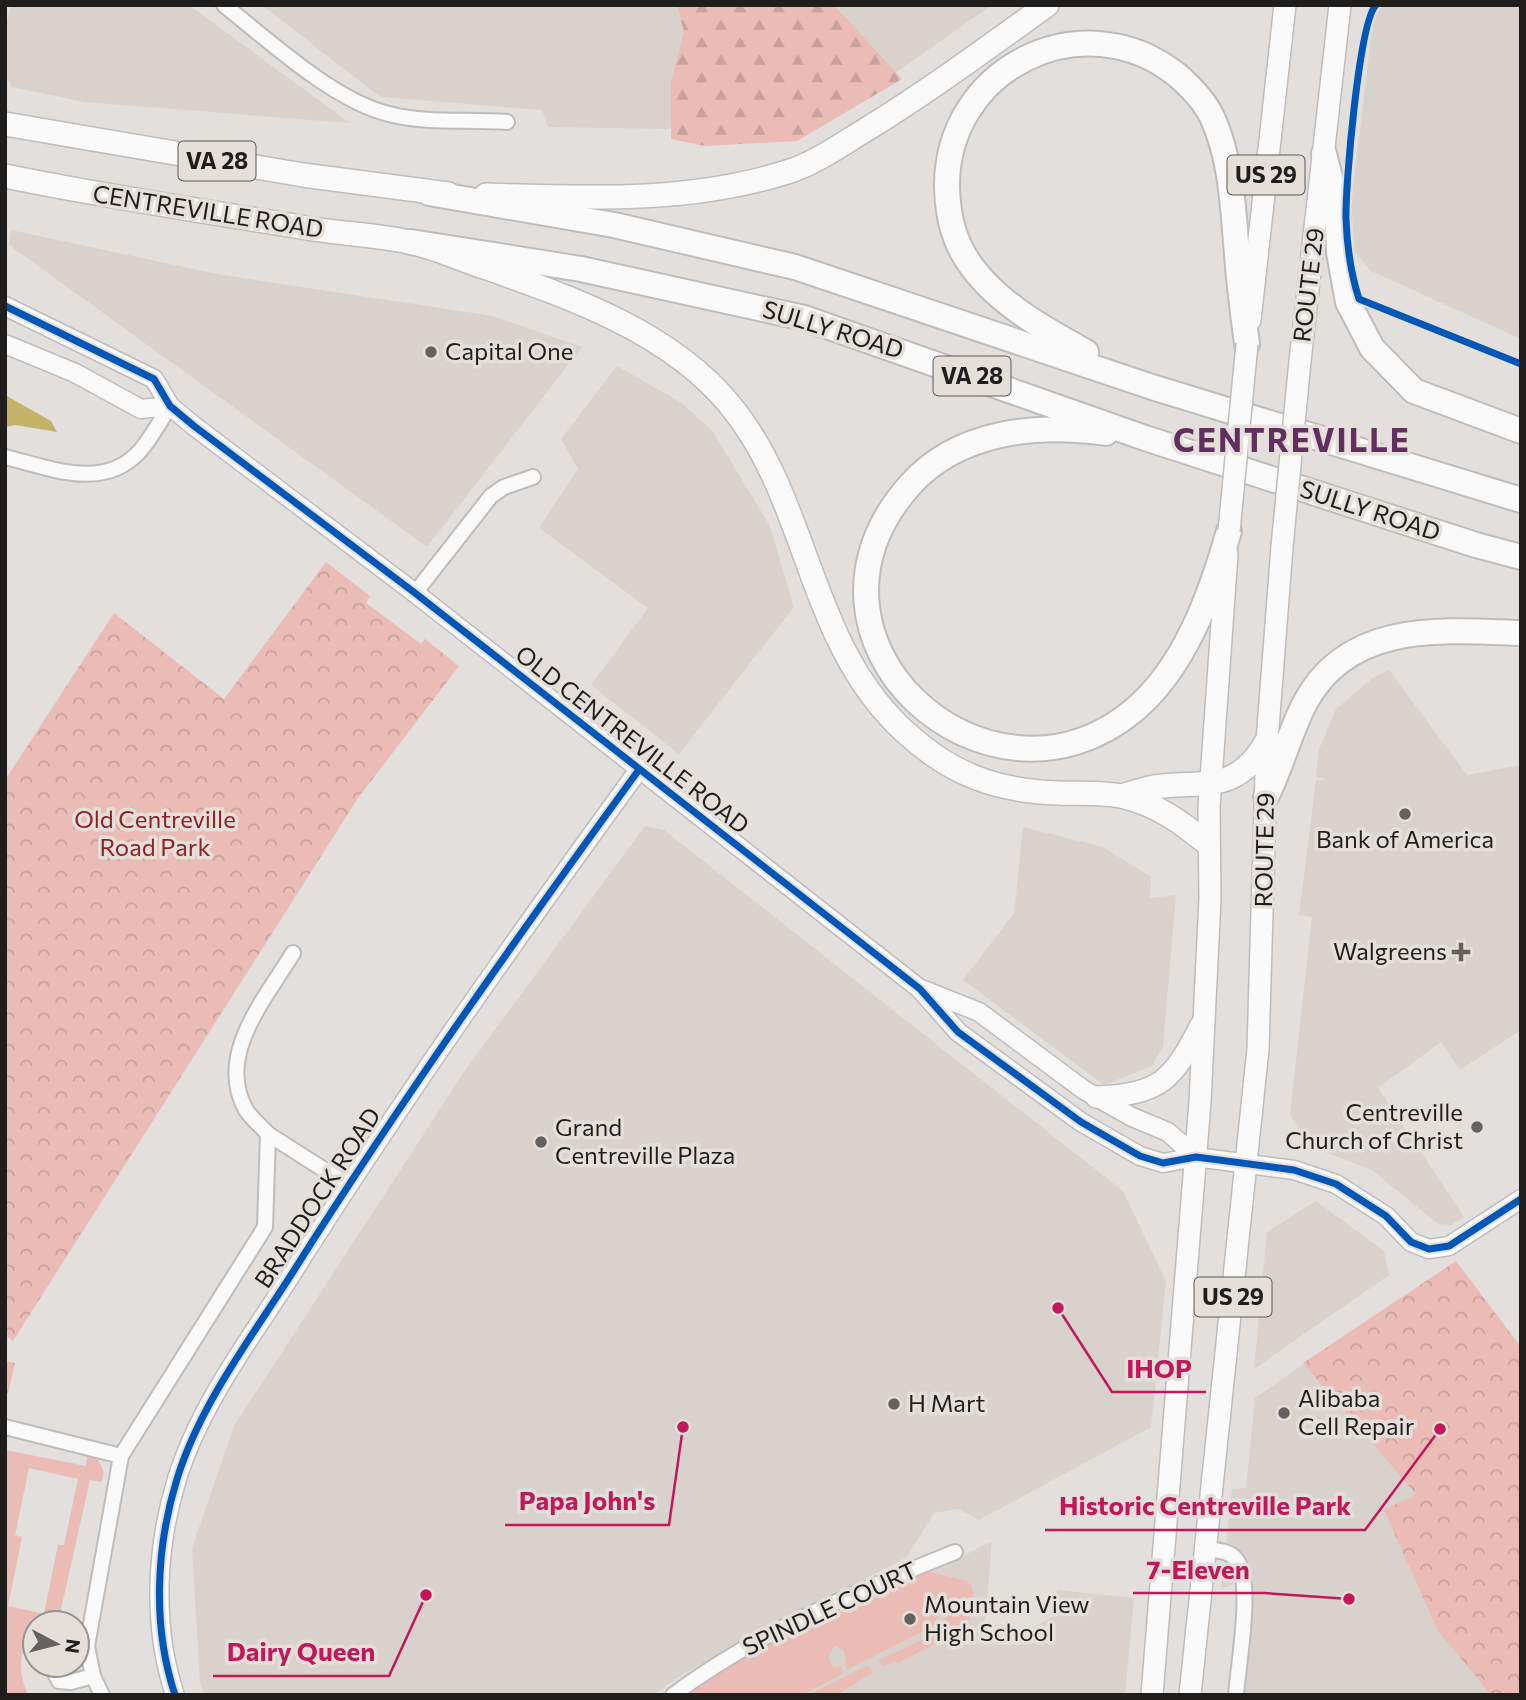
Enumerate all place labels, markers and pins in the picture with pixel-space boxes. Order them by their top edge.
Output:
place label: Capital One [445,336,573,365]
marker: Capital One [423,344,439,360]
marker: Bank of America [1397,806,1413,822]
place label: Bank of America [1316,824,1494,853]
place label: Walgreens [1333,936,1447,965]
marker: Walgreens [1453,944,1469,960]
place label: Centreville Church of Christ [1285,1097,1463,1154]
place label: Grand Centreville Plaza [555,1112,735,1169]
marker: Centreville Church of Christ [1469,1119,1485,1135]
marker: Grand Centreville Plaza [533,1134,549,1150]
callout: IHOP [1112,1345,1206,1392]
place label: Alibaba Cell Repair [1298,1383,1415,1440]
place label: H Mart [908,1388,985,1417]
marker: H Mart [886,1396,902,1412]
marker: Alibaba Cell Repair [1276,1405,1292,1421]
callout: Papa John's [505,1478,669,1525]
callout: Historic Centreville Park [1045,1483,1365,1530]
callout: 7-Eleven [1133,1546,1264,1593]
place label: Mountain View High School [924,1589,1090,1646]
marker: Mountain View High School [902,1611,918,1627]
callout: Dairy Queen [213,1629,389,1676]

